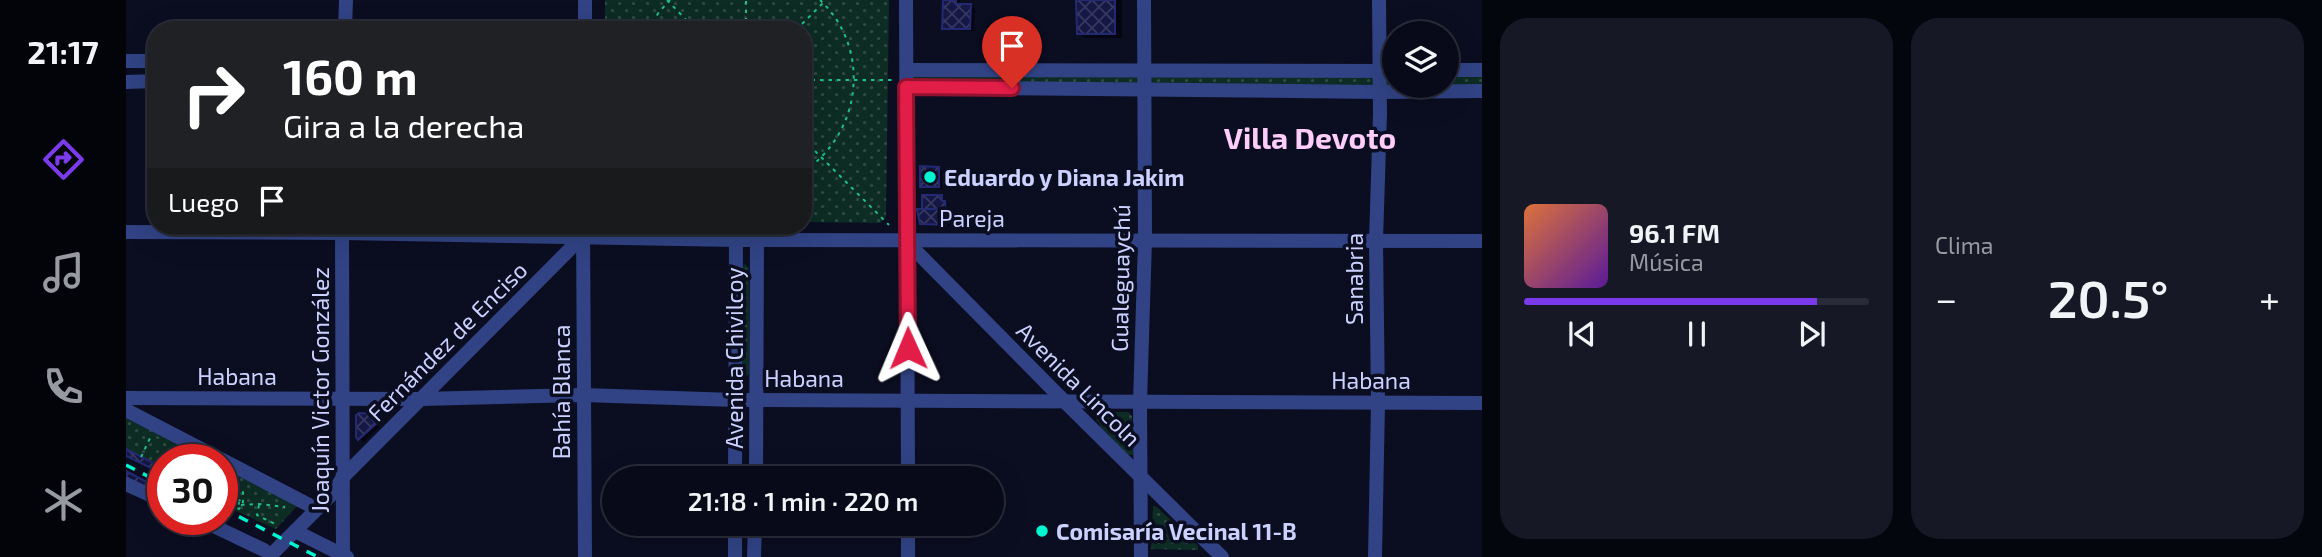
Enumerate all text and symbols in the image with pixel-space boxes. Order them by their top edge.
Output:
pin [982,16,1042,88]
map controls [1382,21,1459,98]
button: layers [1382,21,1459,98]
icon: arrive [993,27,1031,65]
text: 21:17 [27,32,99,70]
text: 160 m [283,46,418,105]
icon: right [168,49,259,140]
text: Gira a la derecha [283,106,524,144]
district label: Villa Devoto [1224,119,1396,155]
icon: directions [39,135,88,184]
place label: Eduardo y Diana Jakim [944,163,1184,191]
marker: Eduardo y Diana Jakim [922,169,938,185]
icon: arrive [253,182,291,220]
text: Luego [168,186,239,217]
street label: Pareja [939,204,1005,232]
street label: Gualeguaychú [1105,204,1135,352]
text: 96.1 FM [1629,217,1720,248]
text: Clima [1935,231,1993,259]
street label: Sanabria [1340,233,1368,325]
icon: music [39,248,88,297]
text: Música [1629,248,1704,276]
street label: Fernández de Enciso [361,255,533,427]
text: 20.5° [2048,266,2169,328]
street label: Joaquín Victor González [306,267,334,513]
street label: Avenida Chivilcoy [720,267,748,449]
text: − [1935,275,1957,321]
text: + [2259,275,2280,321]
position arrow [871,311,945,385]
icon: previous [1563,315,1601,353]
icon: pause [1678,315,1716,353]
icon: next [1793,315,1831,353]
street label: Avenida Lincoln [1011,316,1147,452]
street label: Bahía Blanca [547,325,575,459]
icon: phone [39,362,88,411]
street label: Habana [197,362,277,390]
street label: Habana [764,364,844,392]
street label: Habana [1331,366,1411,394]
speed limit sign: 30 [147,444,238,535]
icon: climate [39,476,88,525]
text: 21:18 · 1 min · 220 m [688,485,918,516]
place label: Comisaría Vecinal 11-B [1056,517,1297,545]
marker: Comisaría Vecinal 11-B [1034,523,1050,539]

